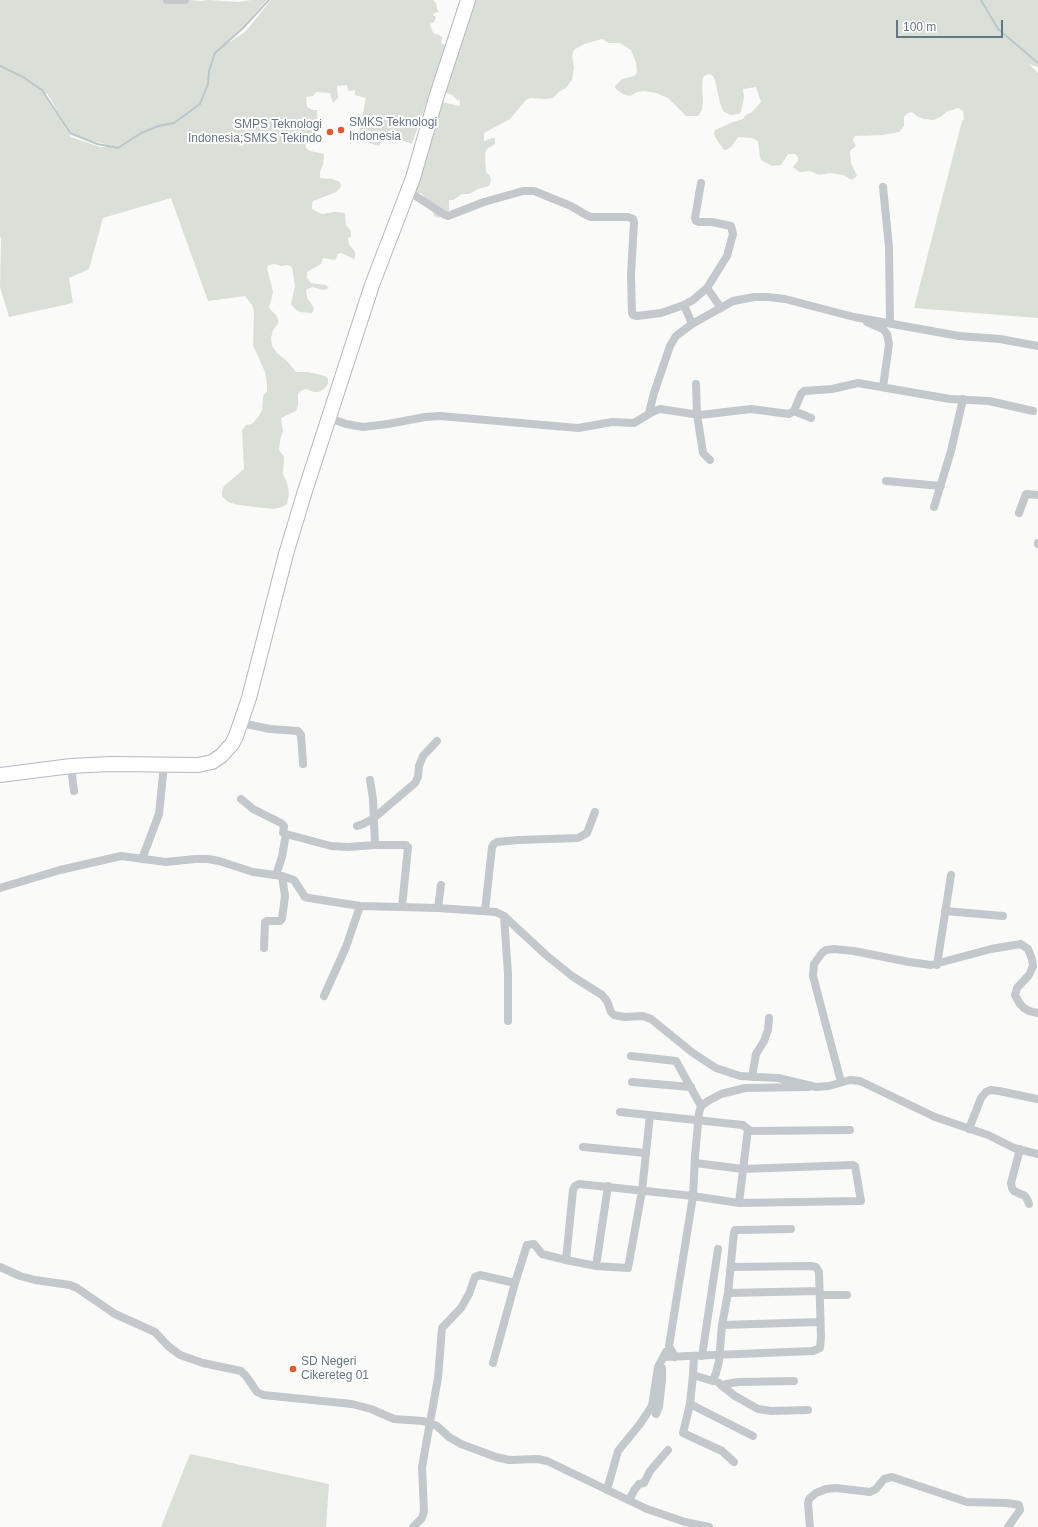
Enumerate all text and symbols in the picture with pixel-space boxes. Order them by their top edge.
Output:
scale bar [898,12,1005,38]
text: 100 m [903,20,936,34]
place label: SMKS Teknologi Indonesia [349,116,437,144]
place label: SMPS Teknologi Indonesia;SMKS Tekindo [188,118,322,146]
marker: SMKS Teknologi Indonesia [336,125,346,135]
marker: SMPS Teknologi Indonesia;SMKS Tekindo [325,127,335,137]
place label: SD Negeri Cikereteg 01 [301,1355,369,1383]
marker: SD Negeri Cikereteg 01 [288,1364,298,1374]

